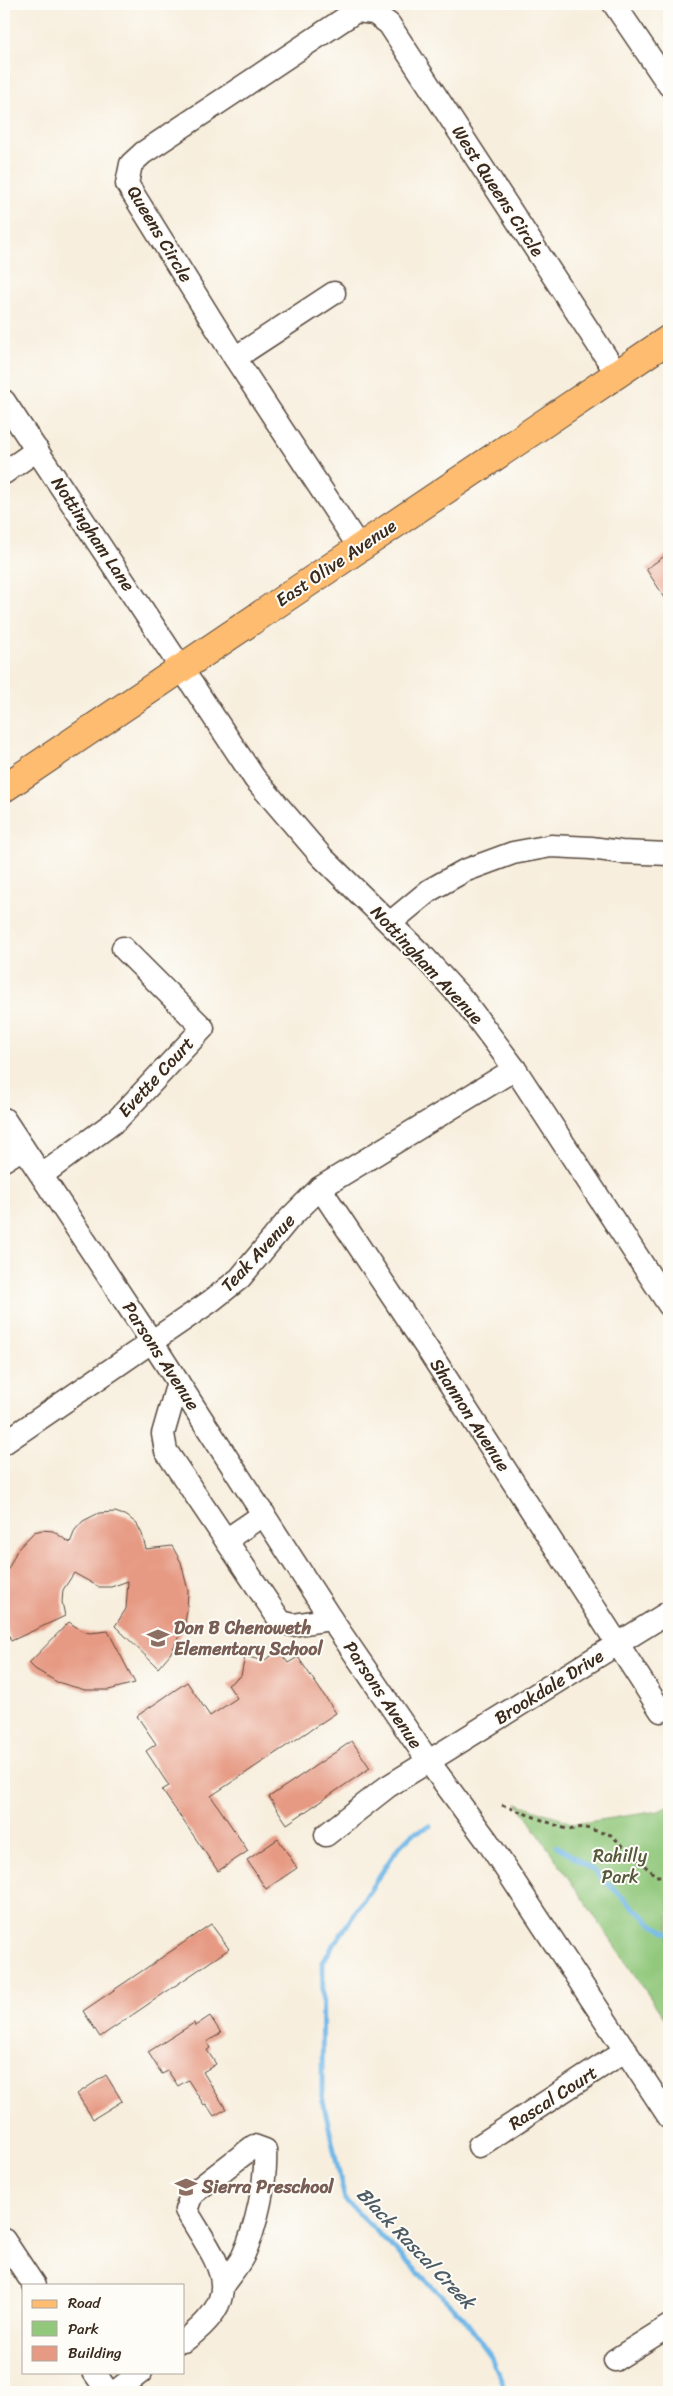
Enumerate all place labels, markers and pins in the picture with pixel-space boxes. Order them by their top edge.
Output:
place label: Don B Chenoweth Elementary School [174,1612,323,1665]
school or university icon: Don B Chenoweth Elementary School [145,1625,171,1651]
place label: Sierra Preschool [201,2171,334,2203]
school or university icon: Sierra Preschool [173,2174,199,2200]

